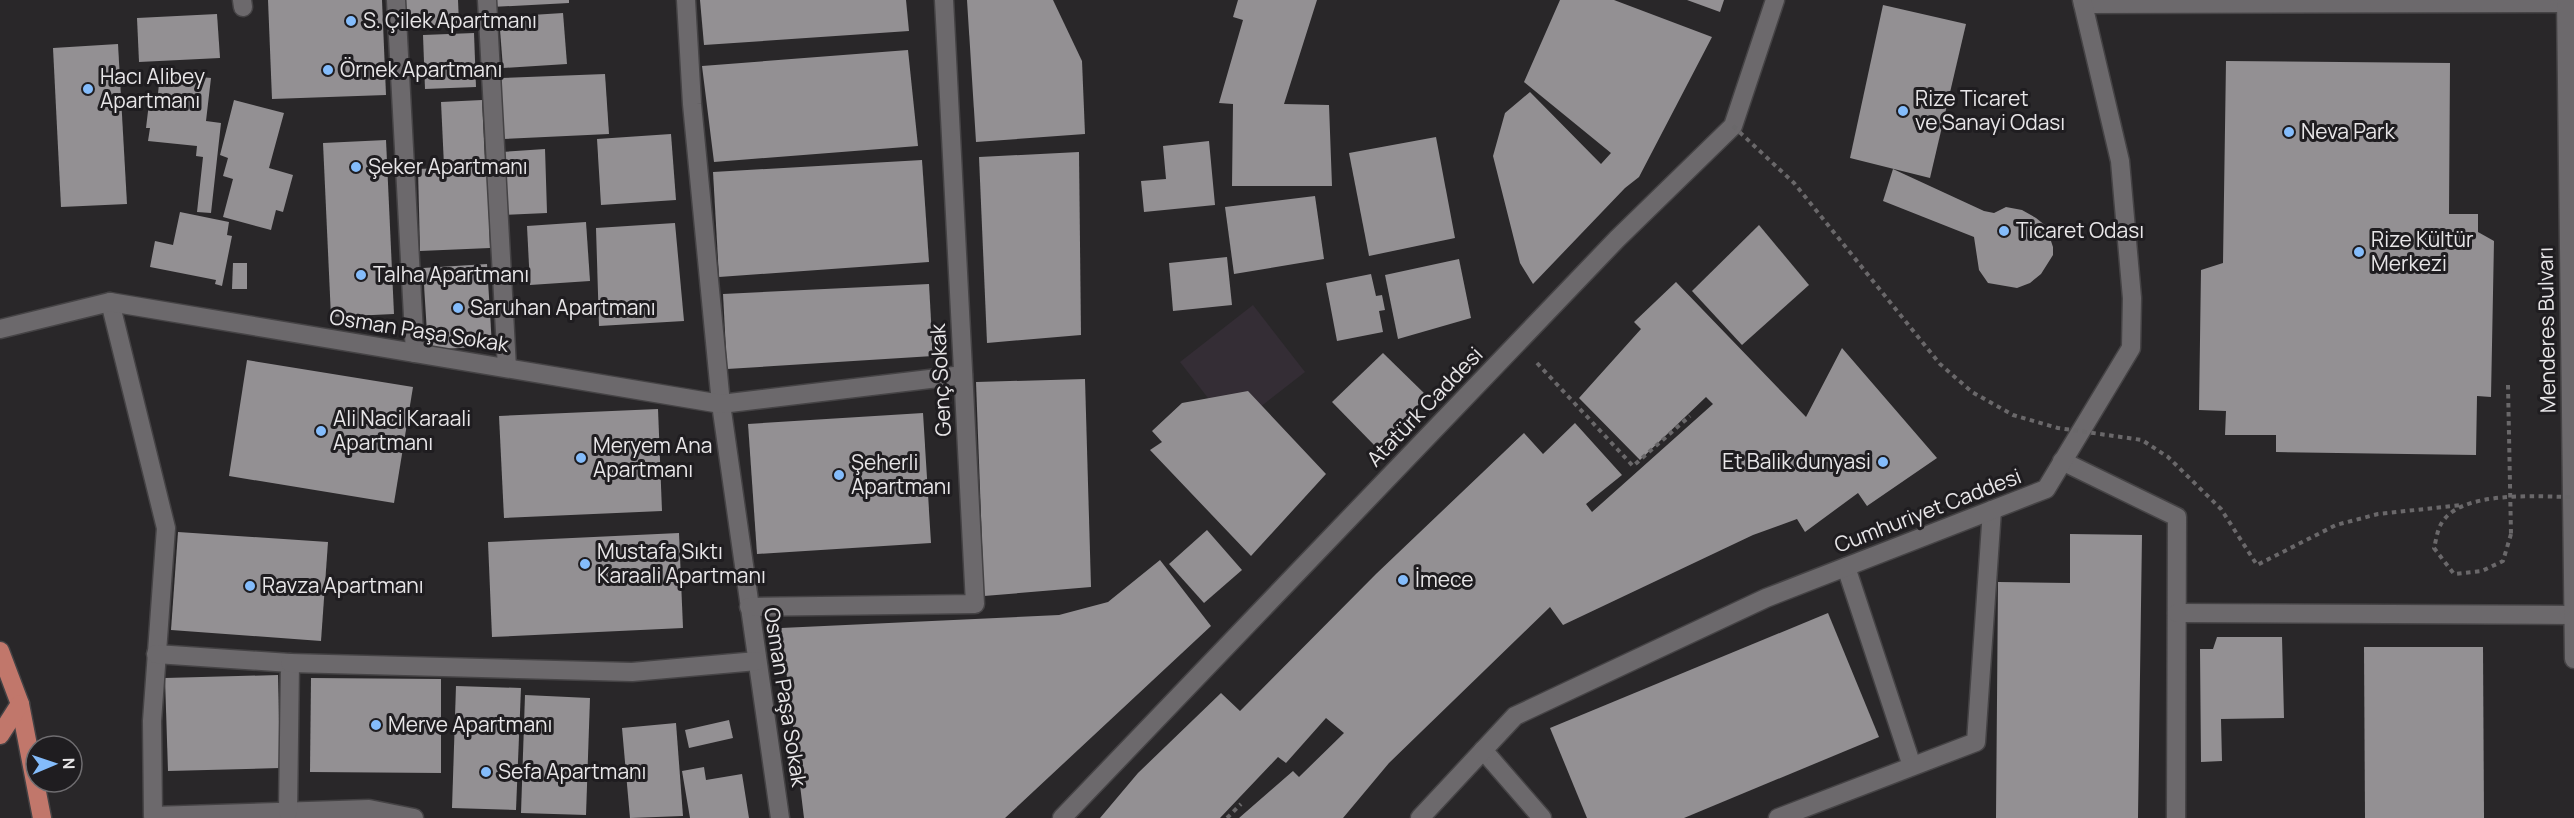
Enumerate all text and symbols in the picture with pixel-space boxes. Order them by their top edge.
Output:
place label: S. Çilek Apartmanı [363,6,537,34]
marker: S. Çilek Apartmanı [344,14,358,28]
place label: Örnek Apartmanı [340,55,502,83]
place label: Hacı Alibey Apartmanı [100,62,205,114]
marker: Örnek Apartmanı [321,63,335,77]
marker: Hacı Alibey Apartmanı [81,82,95,96]
place label: Rize Ticaret ve Sanayi Odası [1915,84,2065,136]
marker: Rize Ticaret ve Sanayi Odası [1896,104,1910,118]
place label: Neva Park [2301,117,2396,145]
marker: Neva Park [2282,125,2296,139]
place label: Şeker Apartmanı [368,152,528,180]
marker: Şeker Apartmanı [349,160,363,174]
place label: Ticaret Odası [2016,216,2144,244]
marker: Ticaret Odası [1997,224,2011,238]
place label: Rize Kültür Merkezi [2371,225,2474,277]
marker: Rize Kültür Merkezi [2352,245,2366,259]
street label: Menderes Bulvarı [2531,247,2561,413]
place label: Talha Apartmanı [373,260,529,288]
marker: Talha Apartmanı [354,268,368,282]
place label: Saruhan Apartmanı [470,293,656,321]
marker: Saruhan Apartmanı [451,301,465,315]
street label: Osman Paşa Sokak [328,302,511,358]
street label: Genç Sokak [923,322,957,437]
street label: Atatürk Caddesi [1360,341,1488,472]
place label: Ali Naci Karaali Apartmanı [333,404,471,456]
marker: Ali Naci Karaali Apartmanı [314,424,328,438]
place label: Meryem Ana Apartmanı [593,431,712,483]
place label: Et Balik dunyasi [1722,447,1871,475]
place label: Şeherli Apartmanı [851,448,951,500]
marker: Meryem Ana Apartmanı [574,451,588,465]
marker: Et Balik dunyasi [1876,455,1890,469]
street label: Cumhuriyet Caddesi [1830,462,2025,559]
marker: Şeherli Apartmanı [832,468,846,482]
place label: Mustafa Sıktı Karaali Apartmanı [597,537,766,589]
marker: Mustafa Sıktı Karaali Apartmanı [578,557,592,571]
place label: İmece [1415,565,1474,593]
place label: Ravza Apartmanı [262,571,424,599]
marker: İmece [1396,573,1410,587]
marker: Ravza Apartmanı [243,579,257,593]
street label: Osman Paşa Sokak [758,605,814,789]
place label: Merve Apartmanı [388,710,552,738]
marker: Merve Apartmanı [369,718,383,732]
north arrow [24,734,84,794]
text: N [58,757,80,770]
place label: Sefa Apartmanı [498,757,646,785]
marker: Sefa Apartmanı [479,765,493,779]

